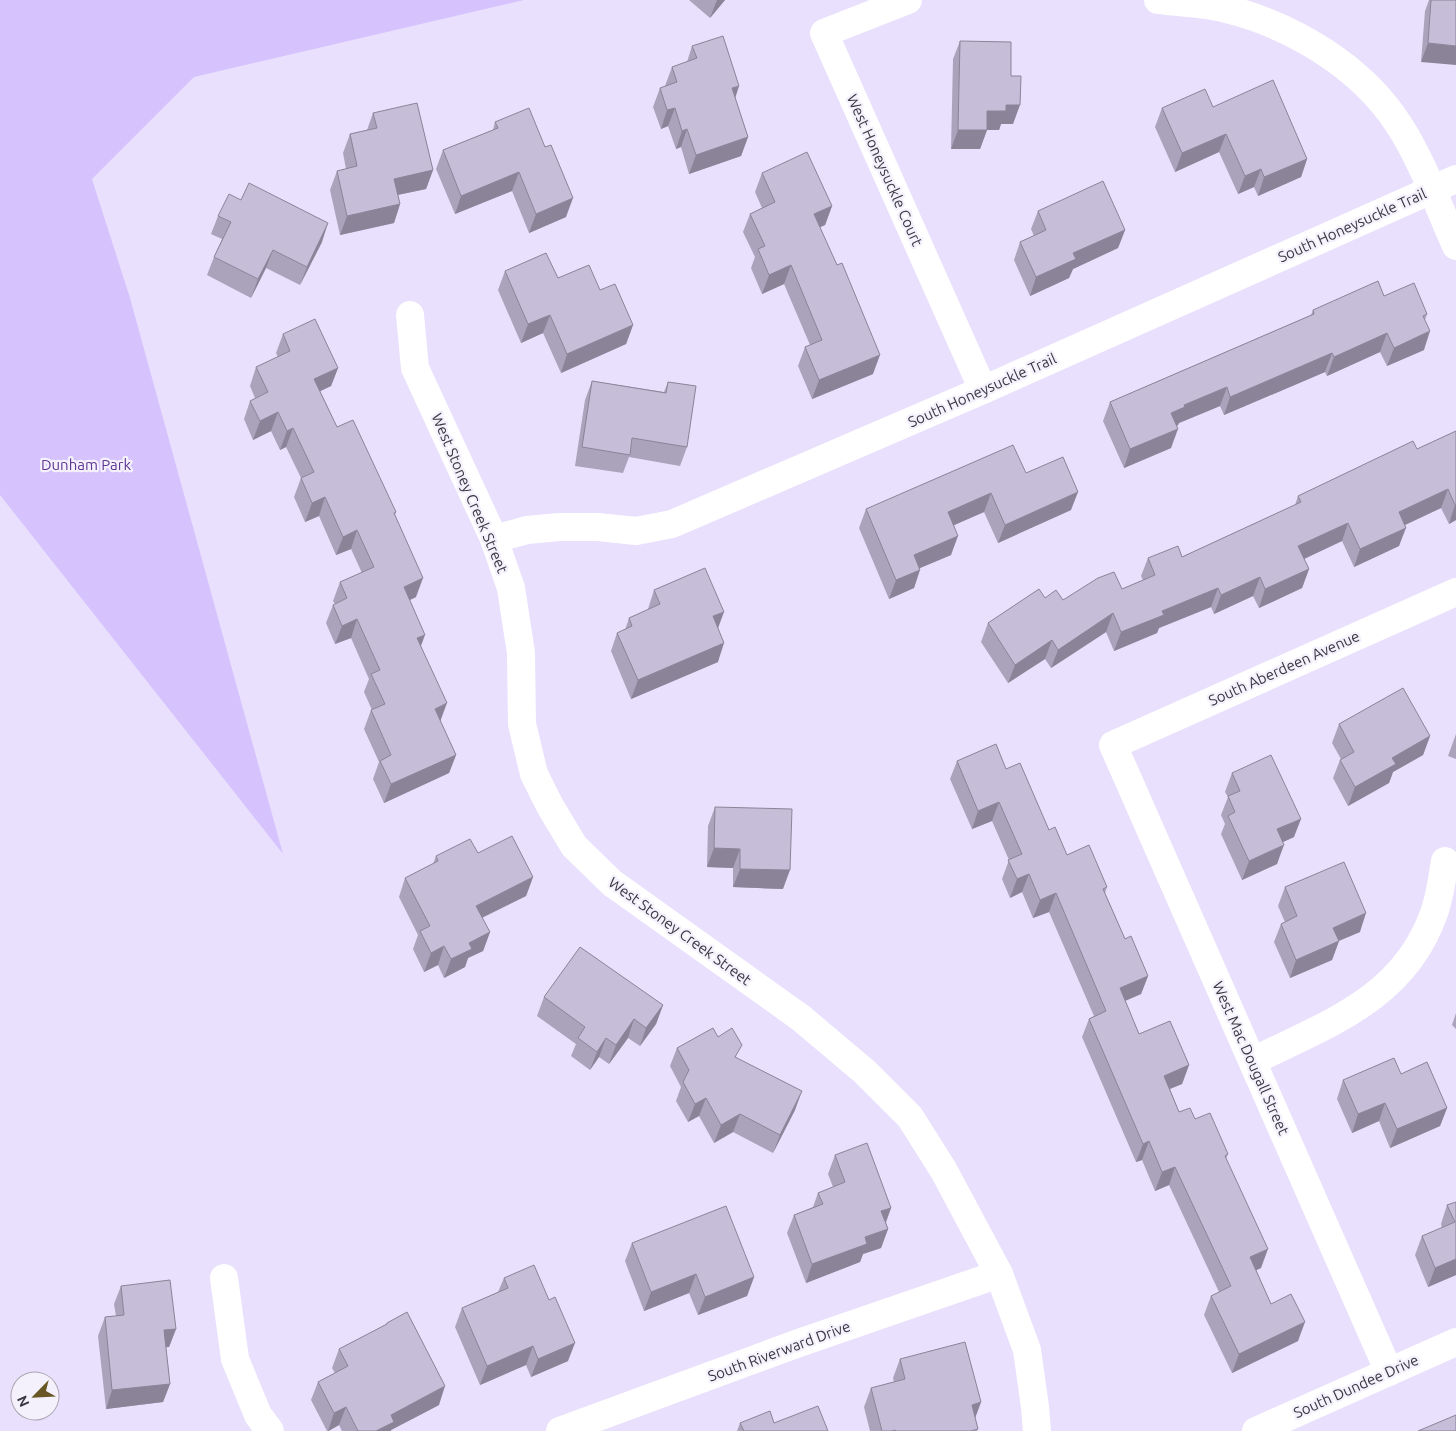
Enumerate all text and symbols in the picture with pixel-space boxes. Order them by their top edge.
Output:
street label: West Honeysuckle Court [844,91,926,249]
street label: South Honeysuckle Trail [1275,185,1429,265]
street label: South Honeysuckle Trail [905,350,1059,430]
street label: West Stoney Creek Street [429,410,511,576]
park label: Dunham Park [41,456,132,473]
street label: South Aberdeen Avenue [1206,627,1362,709]
street label: West Stoney Creek Street [605,874,755,989]
street label: West Mac Dougall Street [1209,979,1293,1138]
street label: South Riverward Drive [705,1317,853,1385]
street label: South Dundee Drive [1291,1351,1421,1421]
north arrow [10,1371,60,1421]
text: N [14,1393,33,1409]

